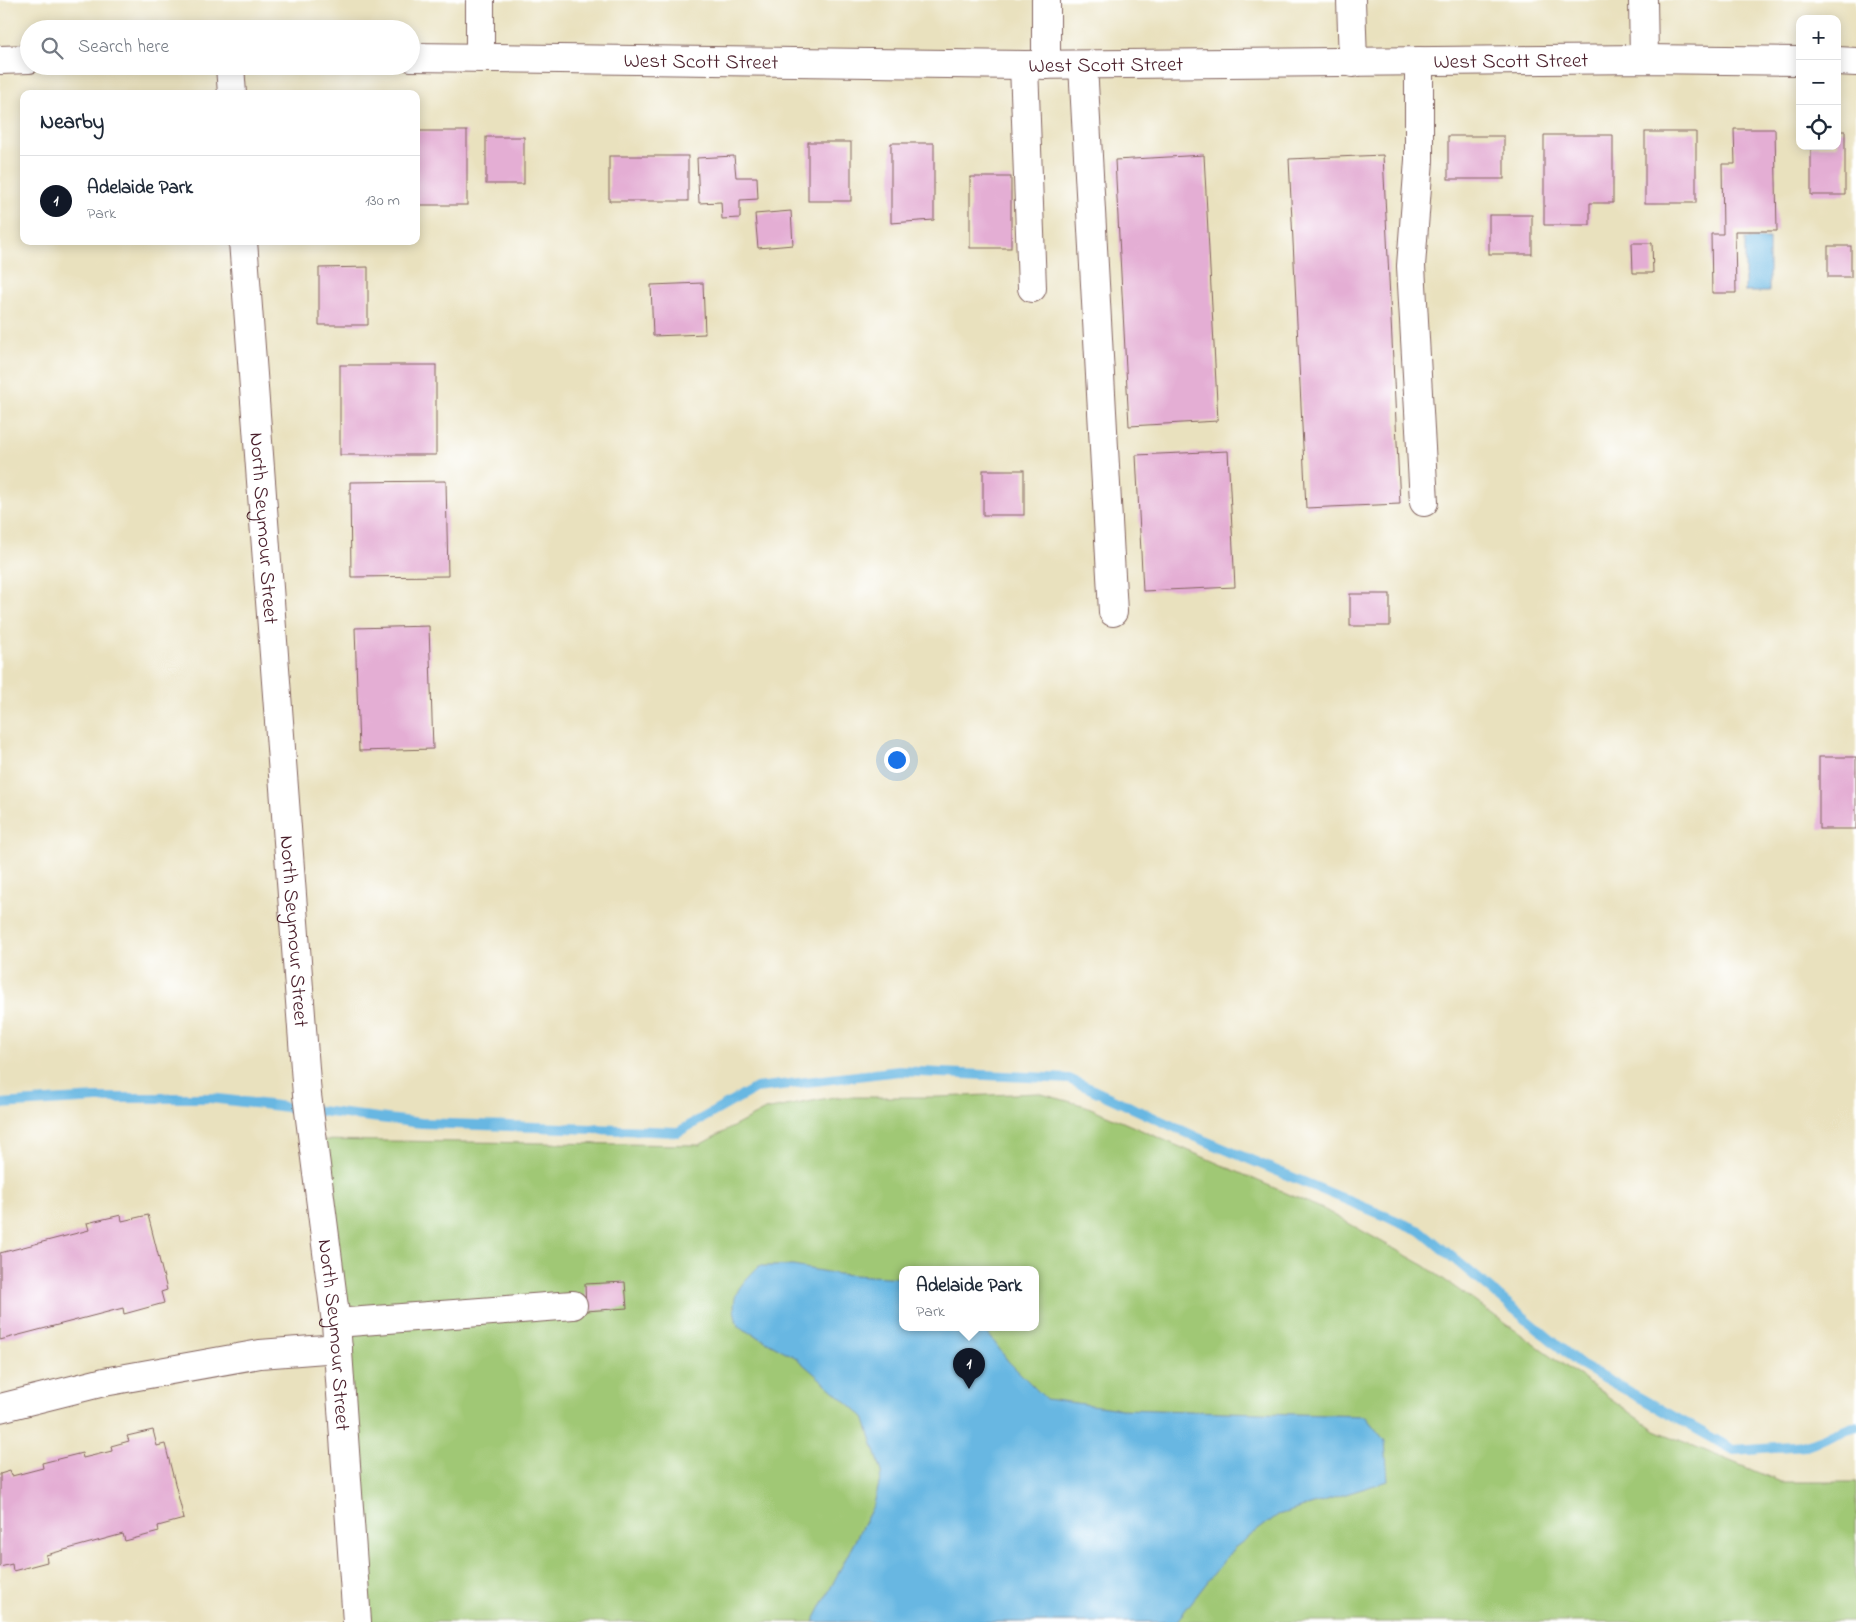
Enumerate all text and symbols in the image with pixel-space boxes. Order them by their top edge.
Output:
map controls [1796,15,1841,150]
button: + [1796,15,1841,60]
search box [20,20,420,75]
icon: search [38,34,66,62]
text: Search here [78,34,169,61]
street label: West Scott Street [623,47,779,79]
street label: West Scott Street [1433,47,1588,78]
street label: West Scott Street [1028,50,1184,82]
button: − [1796,60,1841,105]
button: locate [1796,105,1841,150]
text: Nearby [40,108,104,138]
text: Adelaide Park [87,175,193,202]
text: 1 [53,189,59,213]
text: 130 m [365,189,400,213]
text: Park [87,202,116,226]
street label: North Seymour Street [240,431,285,625]
your location [884,747,910,773]
street label: North Seymour Street [271,834,315,1028]
street label: North Seymour Street [308,1238,357,1432]
popup [899,1266,1039,1331]
text: Adelaide Park [916,1273,1022,1300]
text: Park [916,1300,945,1324]
pin: 1 [953,1348,985,1389]

